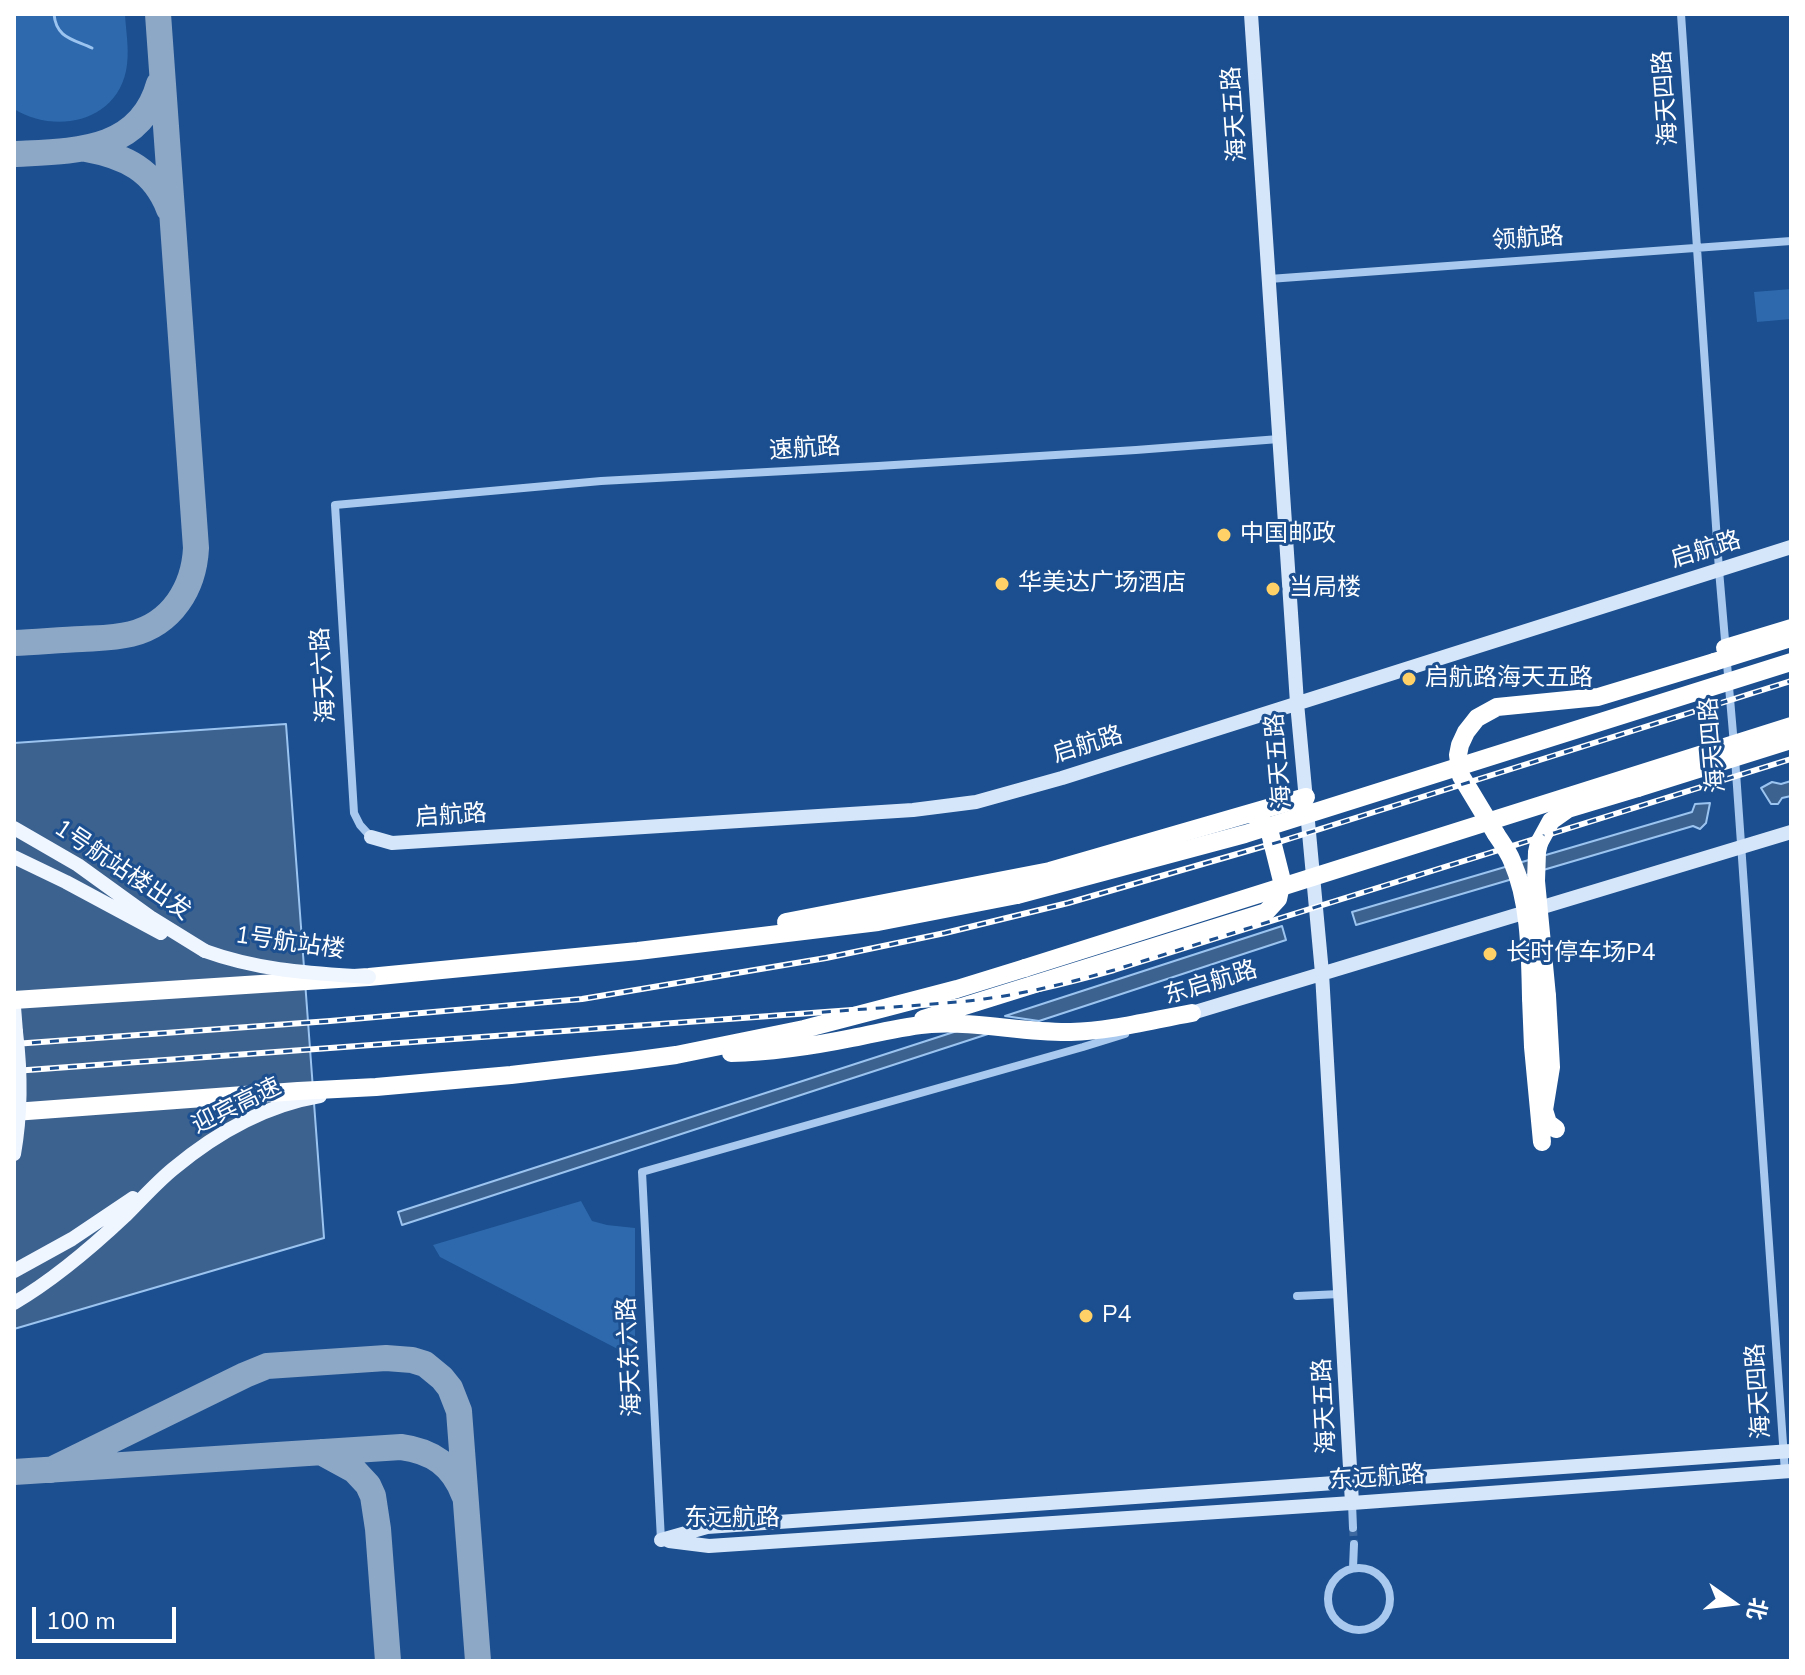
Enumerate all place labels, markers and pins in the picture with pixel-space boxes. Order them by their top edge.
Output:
place label: 中国邮政 [1240,521,1336,549]
marker: 中国邮政 [1215,526,1233,544]
place label: 华美达广场酒店 [1018,570,1186,598]
marker: 华美达广场酒店 [993,575,1011,593]
place label: 当局楼 [1289,575,1361,603]
marker: 当局楼 [1264,580,1282,598]
place label: 启航路海天五路 [1425,665,1593,693]
marker: 启航路海天五路 [1400,670,1418,688]
place label: 长时停车场P4 [1506,940,1656,968]
marker: 长时停车场P4 [1481,945,1499,963]
place label: P4 [1102,1302,1132,1330]
marker: P4 [1077,1307,1095,1325]

